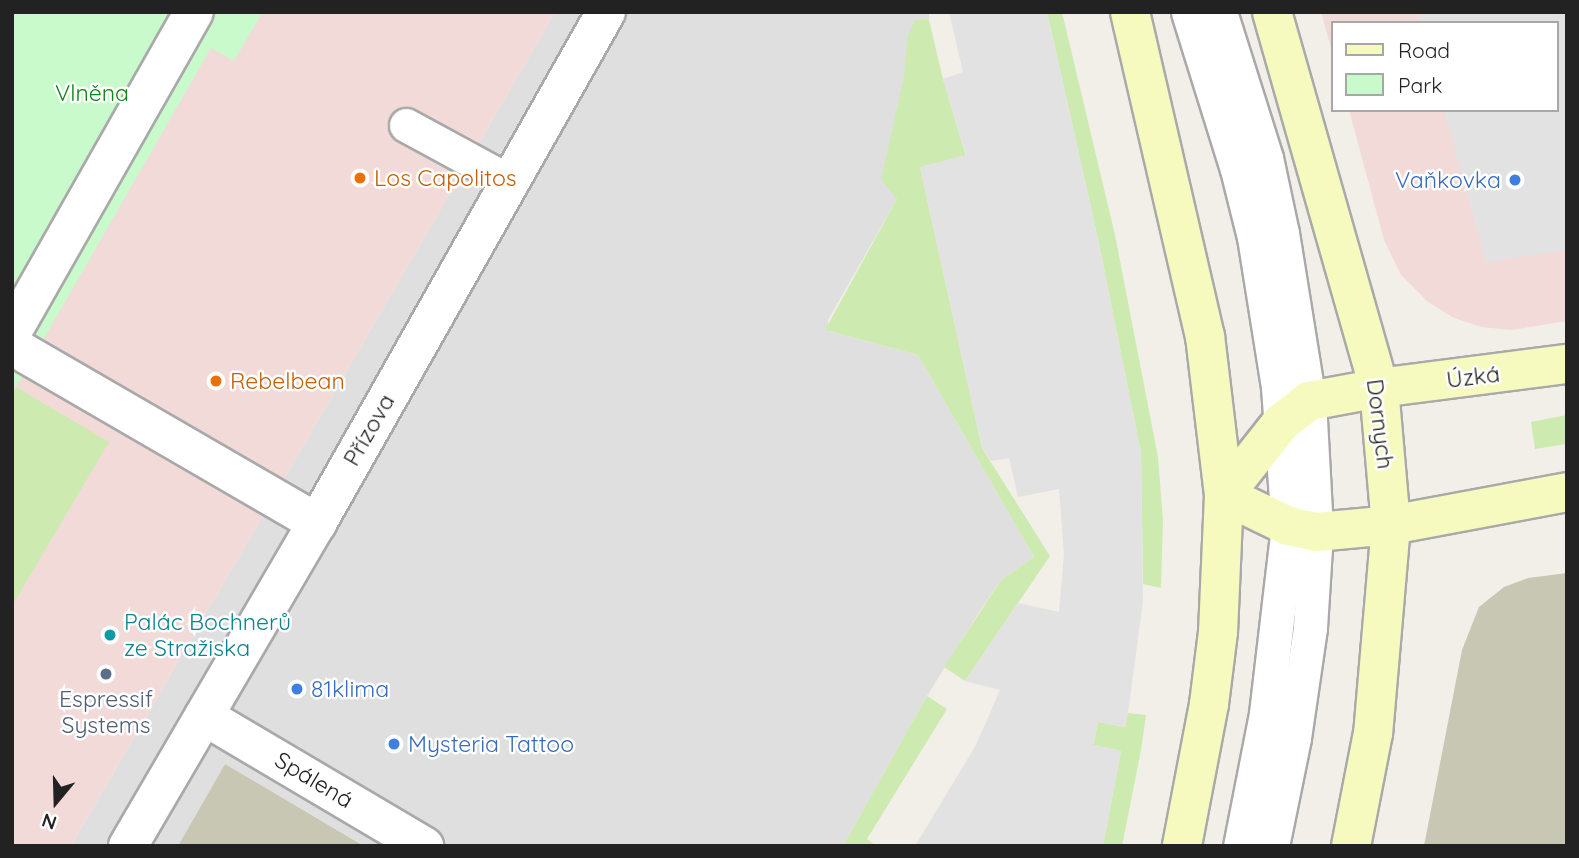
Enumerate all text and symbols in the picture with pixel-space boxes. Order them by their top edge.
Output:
legend [1330,21,1558,112]
text: Road [1398,37,1450,63]
text: Park [1398,72,1442,98]
park label: Vlněna [55,79,129,107]
place label: Los Capolitos [374,164,517,192]
place label: Vaňkovka [1395,166,1501,194]
marker: Los Capolitos [352,170,368,186]
marker: Vaňkovka [1507,172,1523,188]
street label: Úzká [1445,360,1501,394]
place label: Rebelbean [230,367,345,395]
marker: Rebelbean [208,373,224,389]
street label: Dornych [1361,377,1399,471]
street label: Přízova [338,389,400,471]
place label: Palác Bochnerů ze Stražiska [124,608,291,662]
marker: Palác Bochnerů ze Stražiska [102,627,118,643]
marker: Espressif Systems [98,666,114,682]
place label: 81klima [311,675,389,703]
marker: 81klima [289,681,305,697]
place label: Espressif Systems [59,685,153,739]
place label: Mysteria Tattoo [408,730,574,758]
marker: Mysteria Tattoo [386,736,402,752]
street label: Spálená [270,746,358,814]
north arrow [21,767,91,837]
text: N [39,808,60,835]

